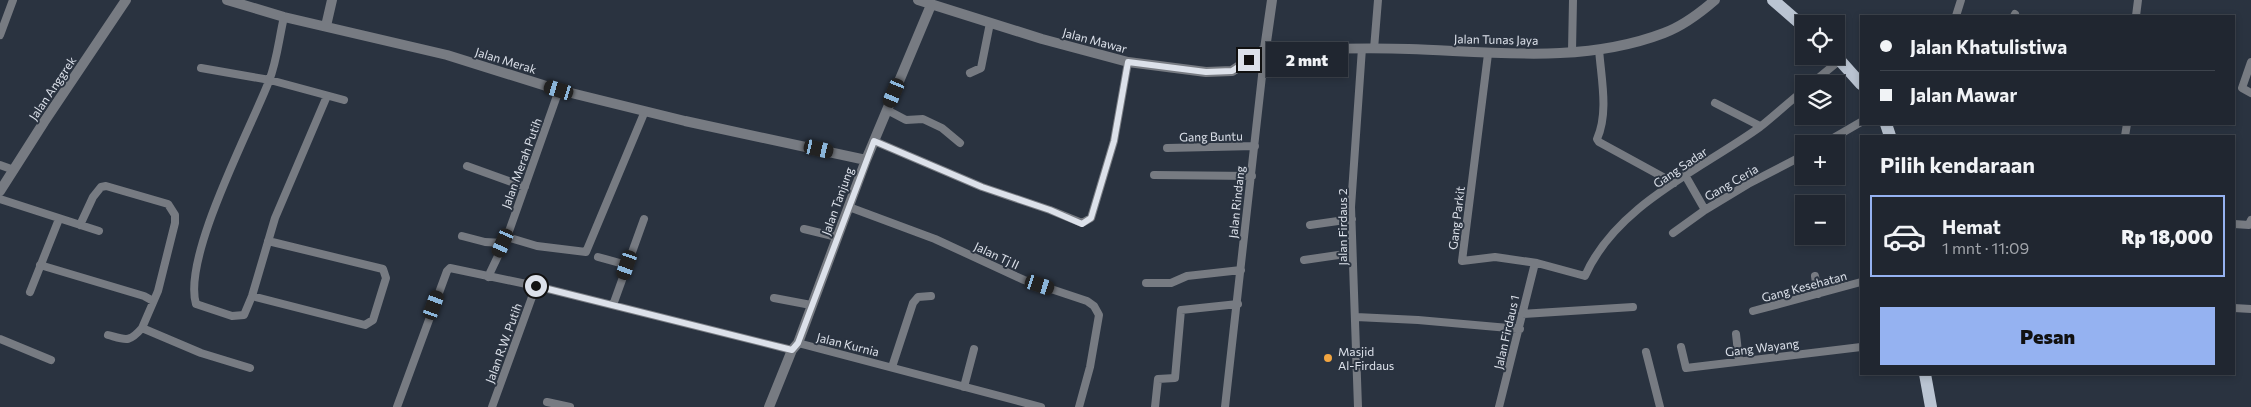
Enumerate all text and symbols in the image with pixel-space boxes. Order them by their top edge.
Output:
map controls [1795,15,1845,245]
button: locate [1795,15,1845,65]
street label: Jalan Mawar [1061,25,1129,56]
street label: Jalan Tunas Jaya [1454,31,1538,48]
text: Jalan Khatulistiwa [1910,35,2067,58]
callout: 2 mnt [1266,42,1349,78]
street label: Jalan Merak [473,44,539,77]
route end [1238,49,1260,71]
text: 2 mnt [1286,50,1328,69]
street label: Jalan Anggrek [26,53,80,123]
button: layers [1795,75,1845,125]
car [881,76,906,110]
car [542,78,575,102]
text: Jalan Mawar [1910,83,2017,106]
street label: Jalan Merah Putih [498,116,545,211]
street label: Gang Buntu [1179,128,1243,144]
button: + [1795,135,1845,185]
car [802,138,835,160]
street label: Gang Sadar [1650,144,1710,190]
text: Pilih kendaraan [1880,151,2035,178]
street label: Gang Ceria [1702,161,1760,203]
street label: Jalan Tanjung [818,165,857,237]
street label: Jalan Rindang [1225,165,1248,239]
street label: Gang Parkit [1445,185,1467,251]
street label: Jalan Firdaus 2 [1335,188,1350,266]
button: − [1795,195,1845,245]
icon: car [1882,214,1927,259]
text: Hemat [1942,215,2001,238]
text: Rp 18,000 [2121,225,2213,248]
car [490,226,515,260]
text: 1 mnt · 11:09 [1942,238,2029,257]
street label: Jalan Tj II [972,239,1022,272]
car [615,248,638,282]
street label: Gang Kesehatan [1760,268,1848,304]
car [1023,273,1056,297]
route start [525,275,547,297]
car [421,288,446,322]
street label: Jalan Firdaus 1 [1491,294,1522,371]
street label: Jalan R.W. Putih [482,301,525,385]
button: Pesan [1880,307,2215,365]
street label: Jalan Kurnia [815,329,881,359]
street label: Gang Wayang [1724,335,1800,358]
place label: Masjid Al-Firdaus [1338,344,1394,372]
marker: Masjid Al-Firdaus [1322,352,1334,364]

